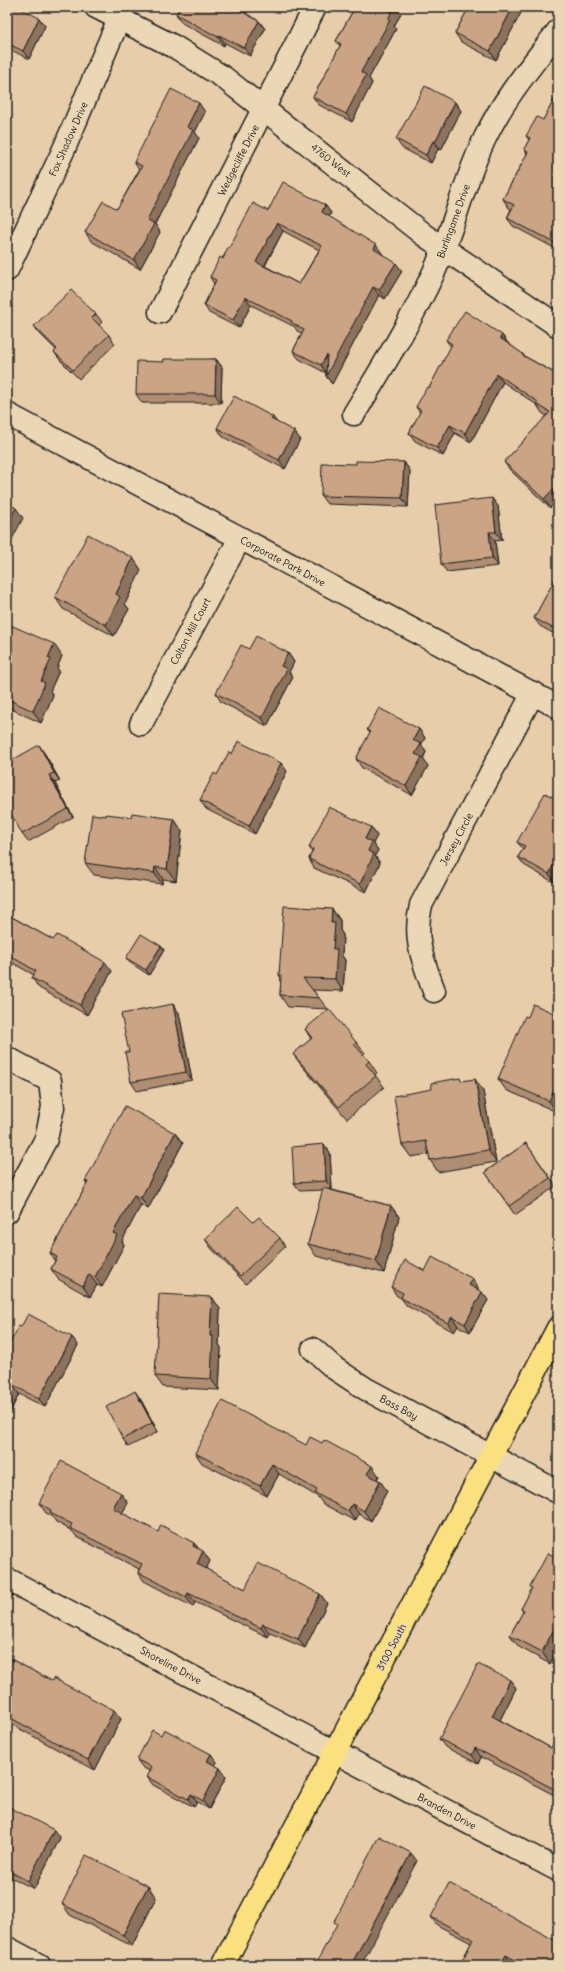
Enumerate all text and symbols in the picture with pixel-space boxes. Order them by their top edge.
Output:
street label: Fox Shadow Drive [46,100,91,179]
street label: Wedgecliffe Drive [215,122,262,198]
street label: 4760 West [308,141,354,180]
street label: Burlingame Drive [434,182,473,260]
street label: Corporate Park Drive [238,533,328,589]
street label: Colton Mill Court [167,595,214,667]
street label: Jersey Circle [437,811,476,868]
street label: Bass Bay [377,1392,420,1423]
street label: 3100 South [374,1621,409,1673]
street label: Shoreline Drive [138,1644,204,1687]
street label: Branden Drive [415,1790,479,1832]

